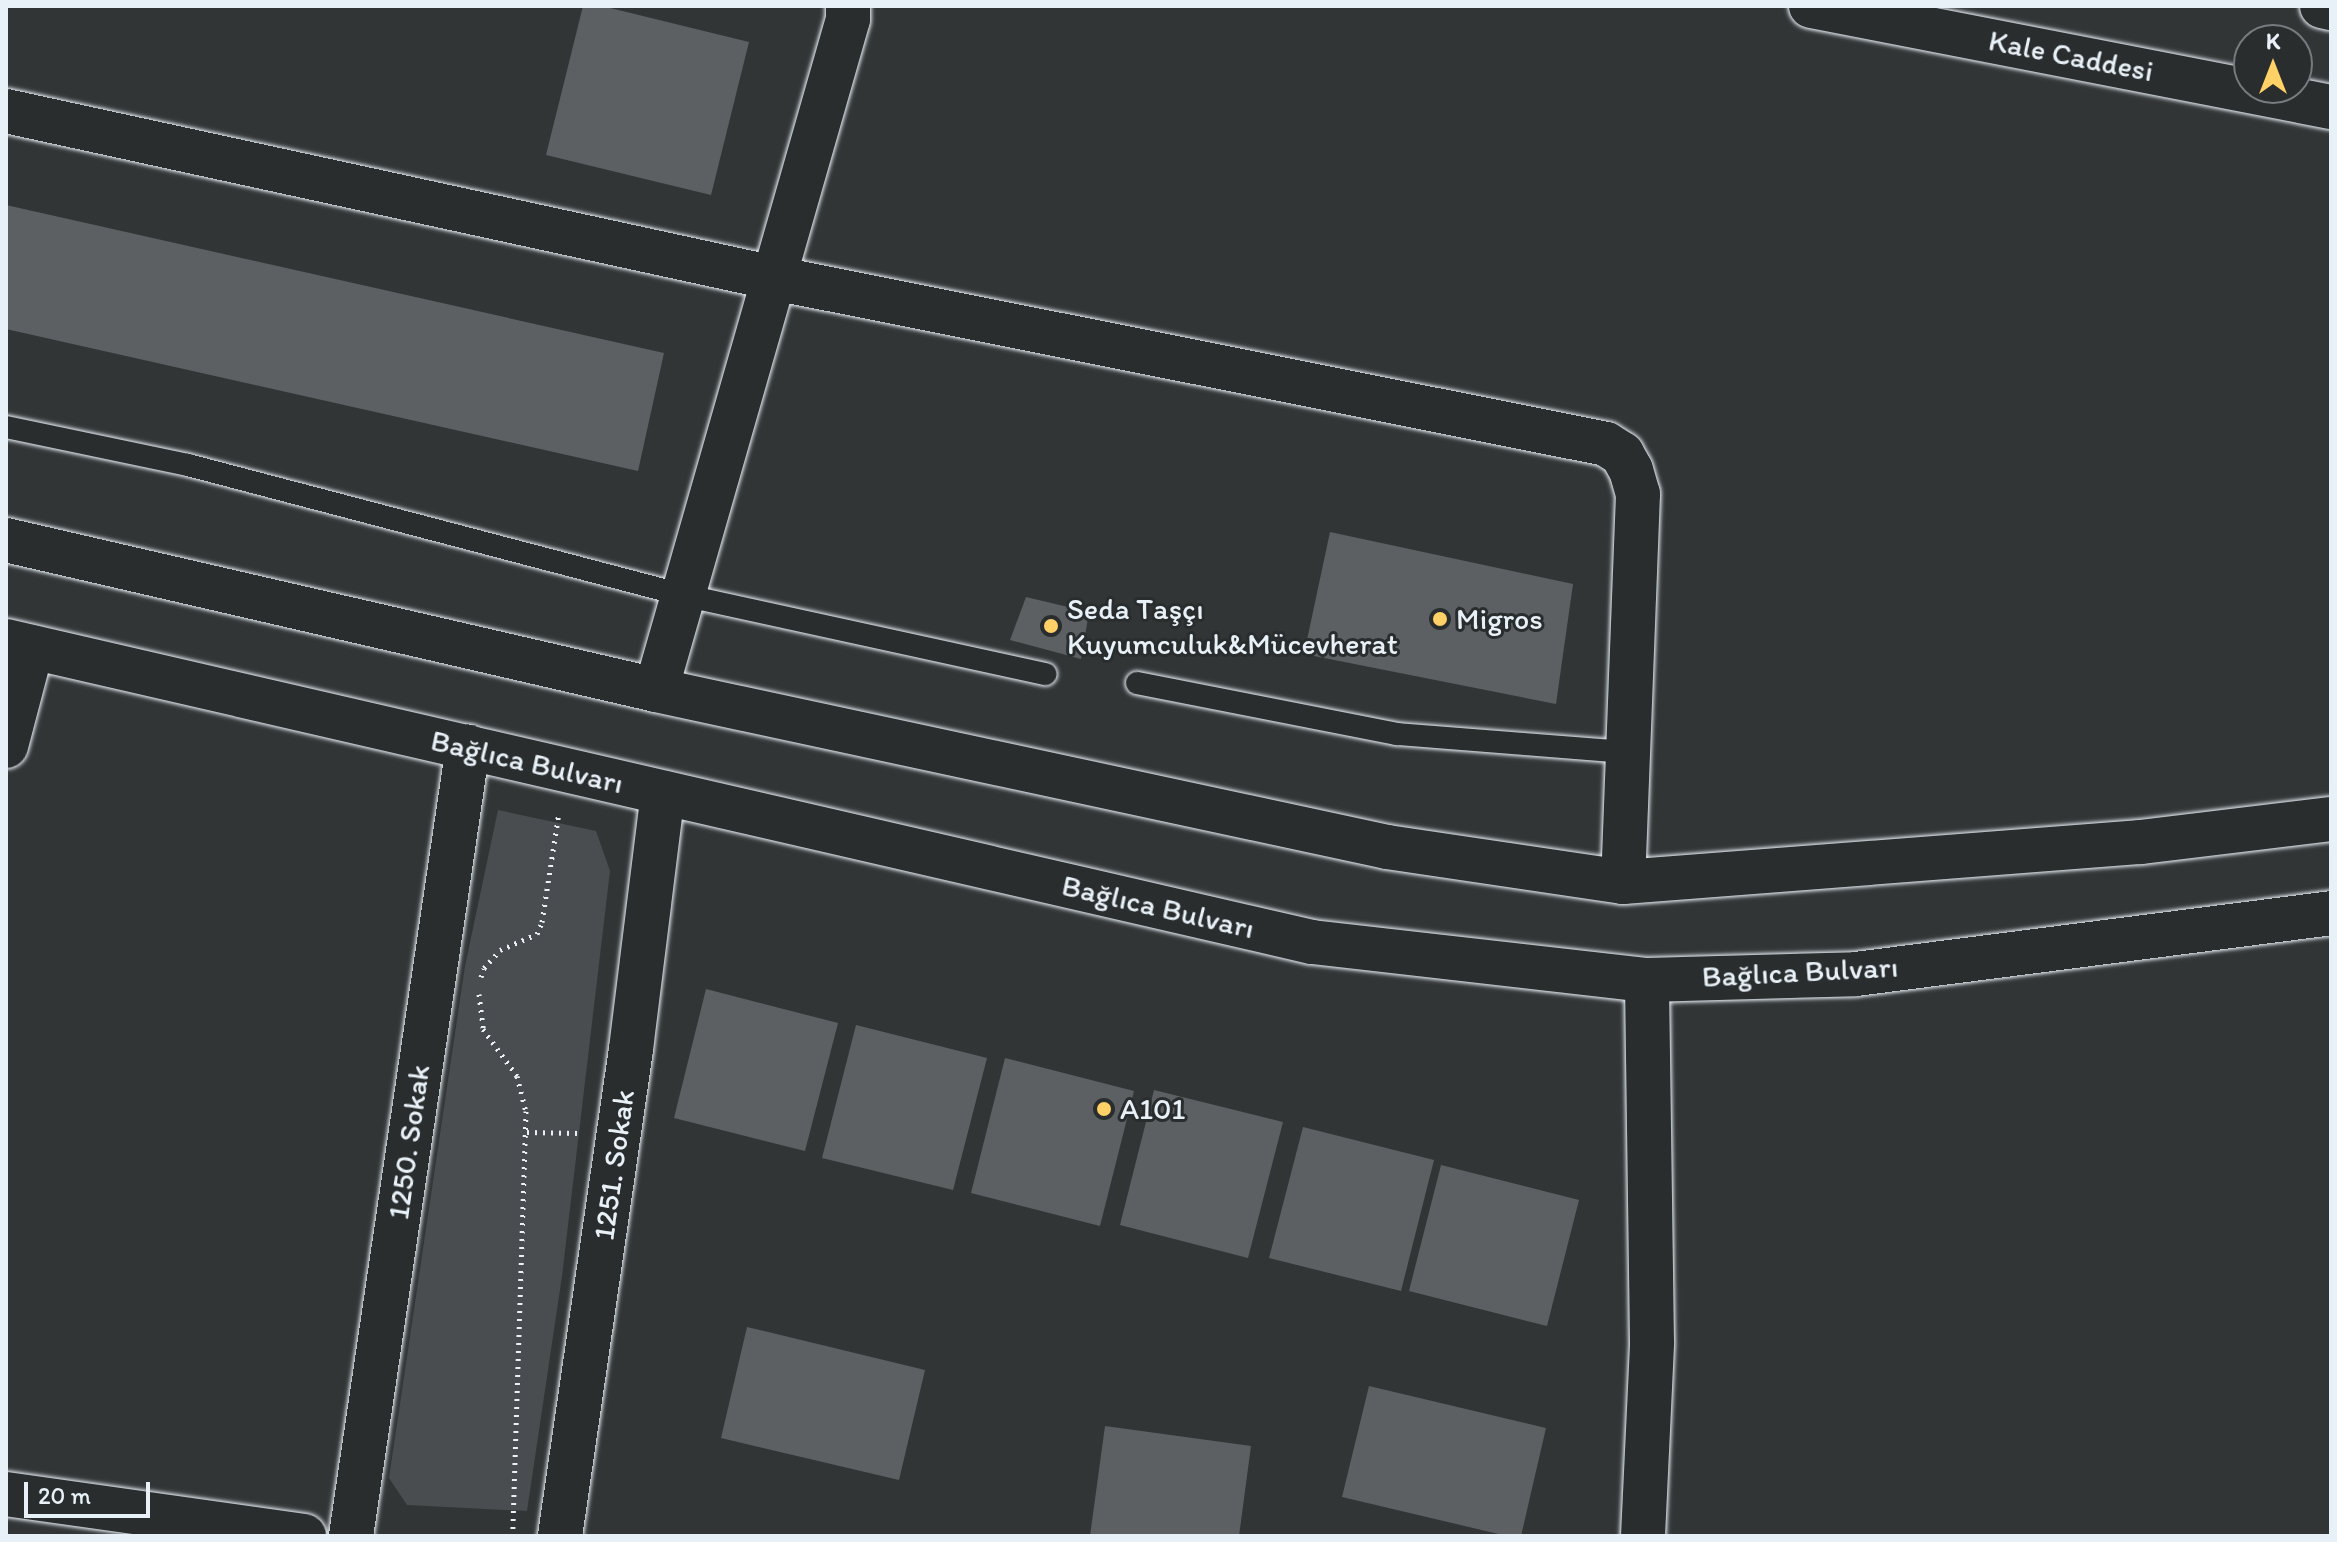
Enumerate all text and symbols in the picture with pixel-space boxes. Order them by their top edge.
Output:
street label: Kale Caddesi [1986,22,2156,90]
north arrow [2233,24,2313,104]
text: K [2266,28,2280,55]
place label: Seda Taşçı Kuyumculuk&Mücevherat [1067,591,1398,662]
place label: Migros [1456,601,1543,637]
marker: Migros [1431,610,1449,628]
marker: Seda Taşçı Kuyumculuk&Mücevherat [1042,617,1060,635]
street label: Bağlıca Bulvarı [428,722,626,802]
street label: Bağlıca Bulvarı [1059,867,1257,947]
street label: Bağlıca Bulvarı [1701,949,1899,995]
street label: 1250. Sokak [380,1062,438,1222]
street label: 1251. Sokak [586,1088,642,1242]
place label: A101 [1120,1091,1186,1127]
marker: A101 [1095,1100,1113,1118]
scale bar [28,1466,154,1516]
text: 20 m [38,1481,91,1510]

